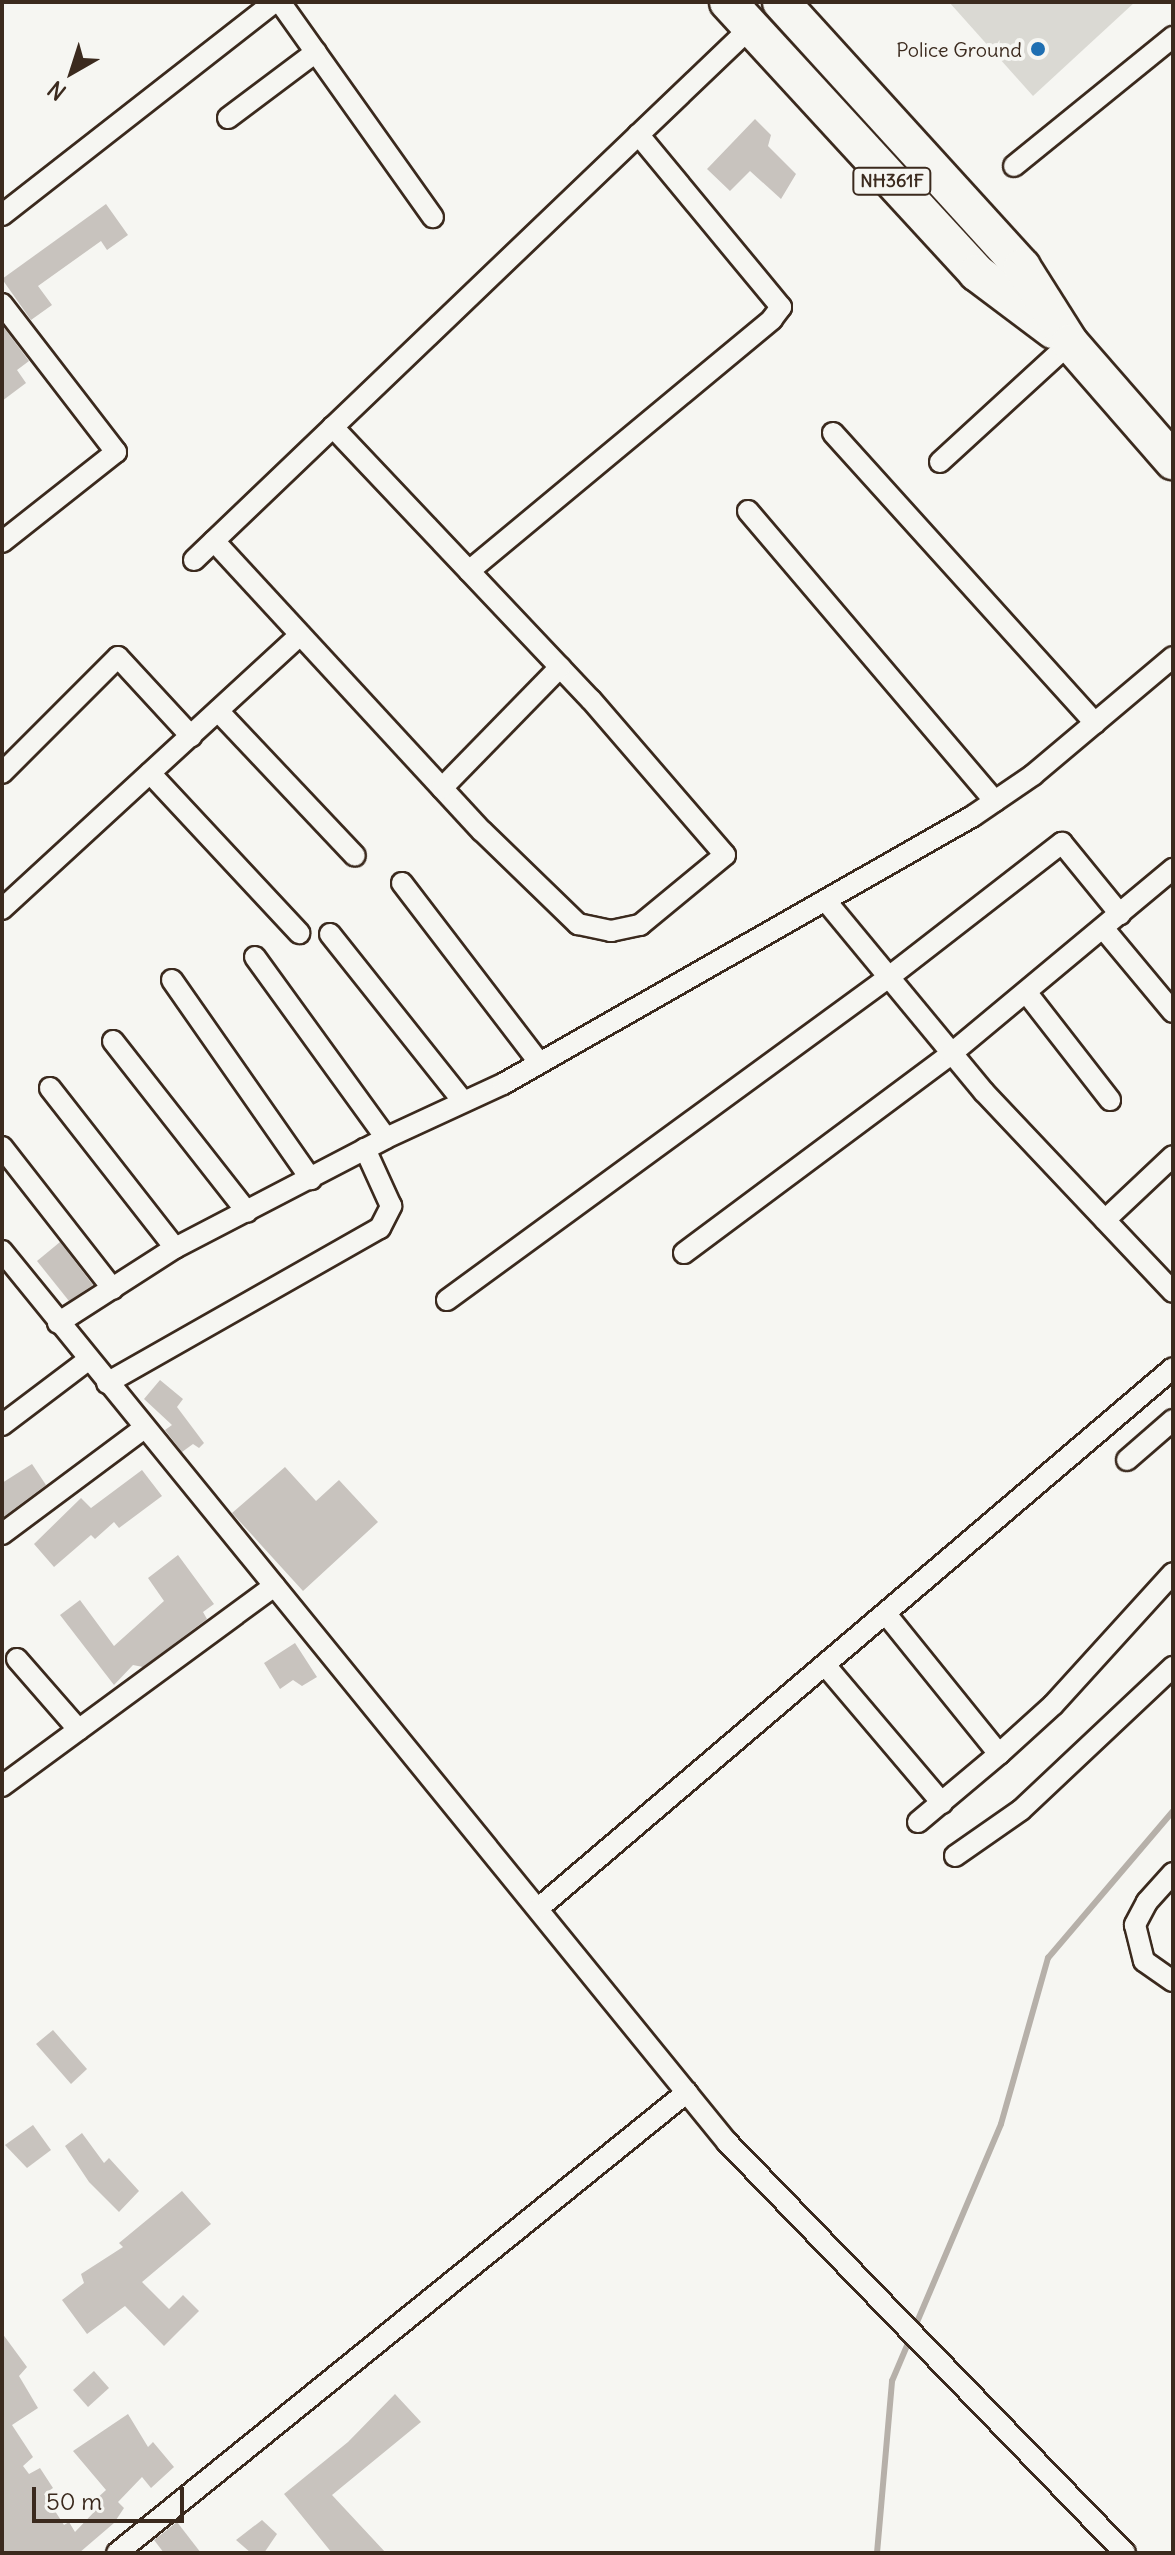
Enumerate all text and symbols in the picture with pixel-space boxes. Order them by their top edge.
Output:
north arrow [32,32,112,112]
place label: Police Ground [896,37,1022,61]
marker: Police Ground [1029,40,1047,58]
text: N [42,75,72,106]
road number: NH361F [852,167,932,195]
scale bar [36,2471,188,2521]
text: 50 m [46,2486,102,2516]

